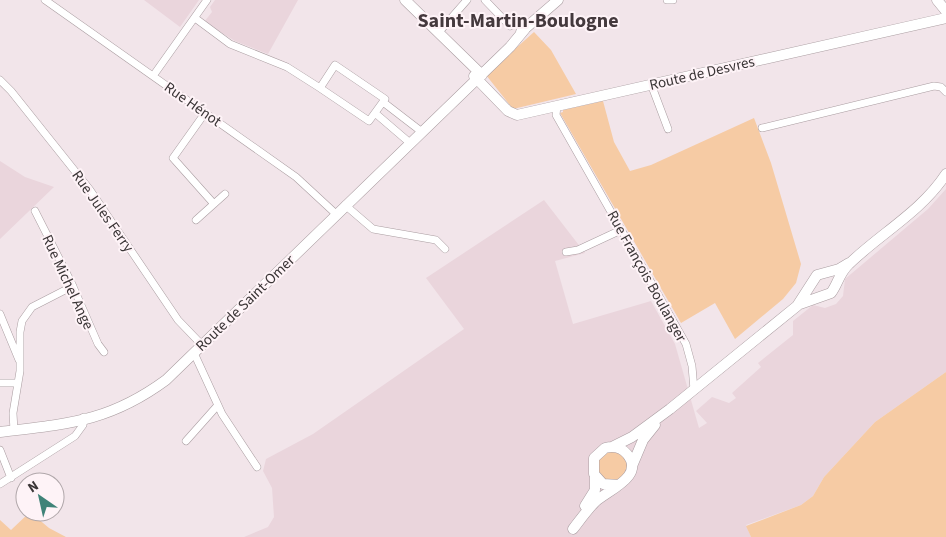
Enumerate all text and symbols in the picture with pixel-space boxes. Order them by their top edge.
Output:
district label: Saint-Martin-Boulogne [417,7,619,35]
street label: Route de Desvres [647,51,757,96]
street label: Rue Hénot [160,77,226,132]
street label: Rue Jules Ferry [67,166,139,256]
street label: Rue François Boulanger [602,207,692,346]
street label: Rue Michel Ange [36,231,99,333]
street label: Route de Saint-Omer [191,250,300,356]
north arrow [15,472,65,522]
text: N [24,476,43,498]

